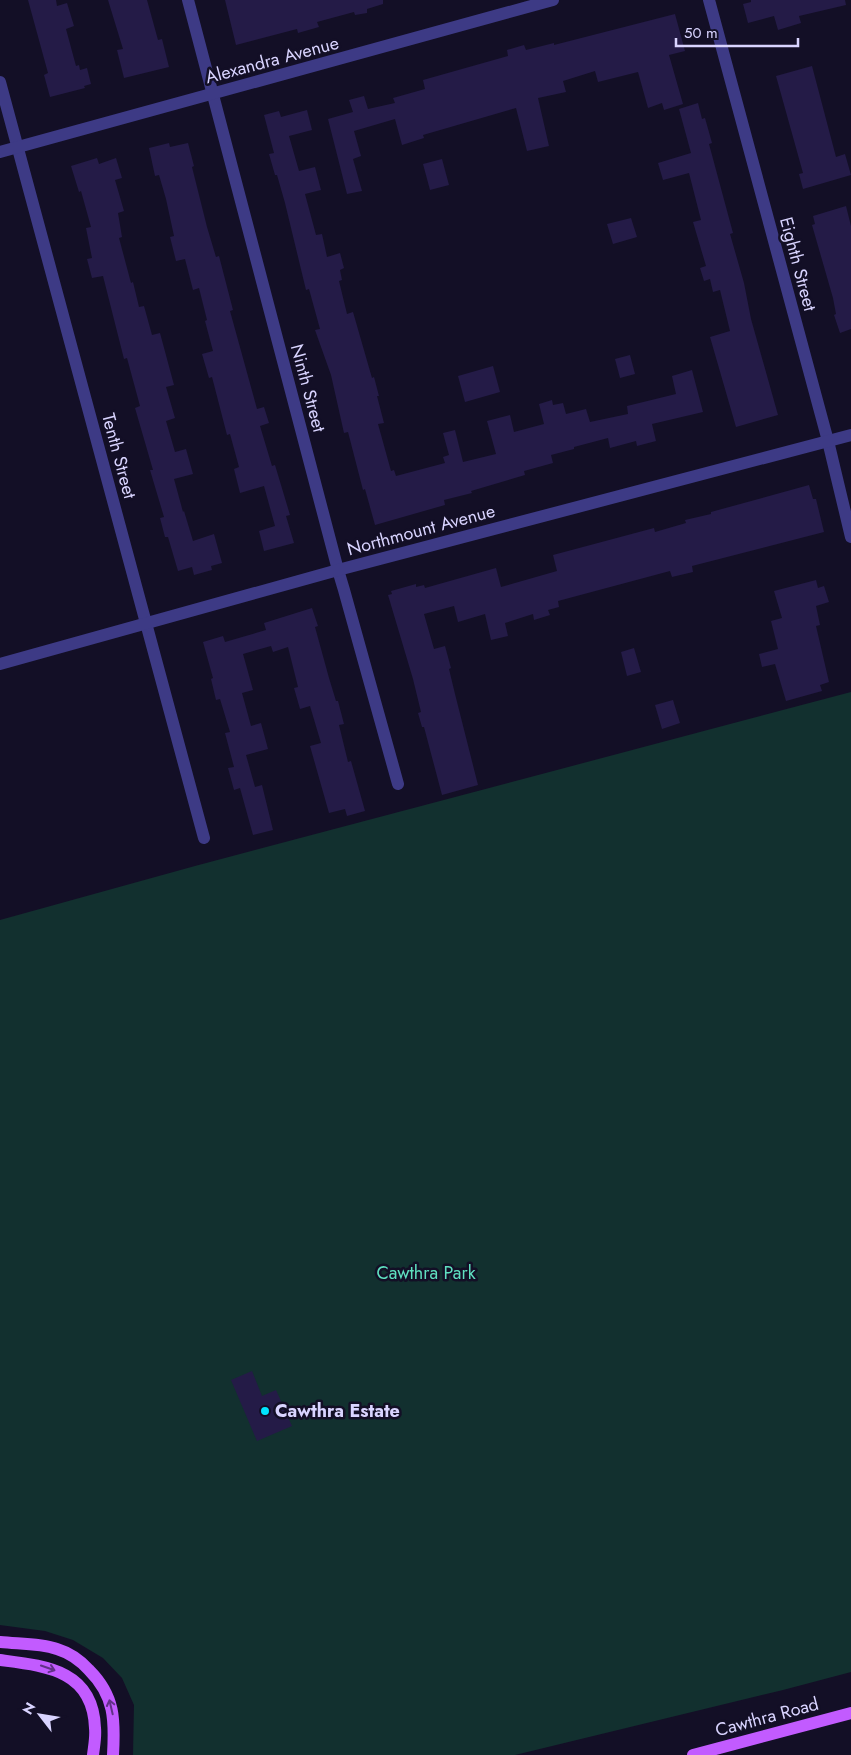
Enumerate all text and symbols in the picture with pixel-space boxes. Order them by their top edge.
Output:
scale bar [676,15,798,47]
text: 50 m [684,22,718,44]
street label: Alexandra Avenue [202,30,342,90]
street label: Eighth Street [773,214,823,315]
street label: Ninth Street [284,341,332,436]
street label: Tenth Street [95,410,143,502]
street label: Northmount Avenue [344,498,498,562]
park label: Cawthra Park [376,1260,476,1286]
place label: Cawthra Estate [275,1398,400,1424]
marker: Cawthra Estate [259,1405,271,1417]
one-way arrow [40,1664,55,1673]
north arrow [15,1690,65,1740]
street label: Cawthra Road [712,1691,822,1743]
text: N [17,1698,40,1718]
one-way arrow [106,1699,115,1715]

